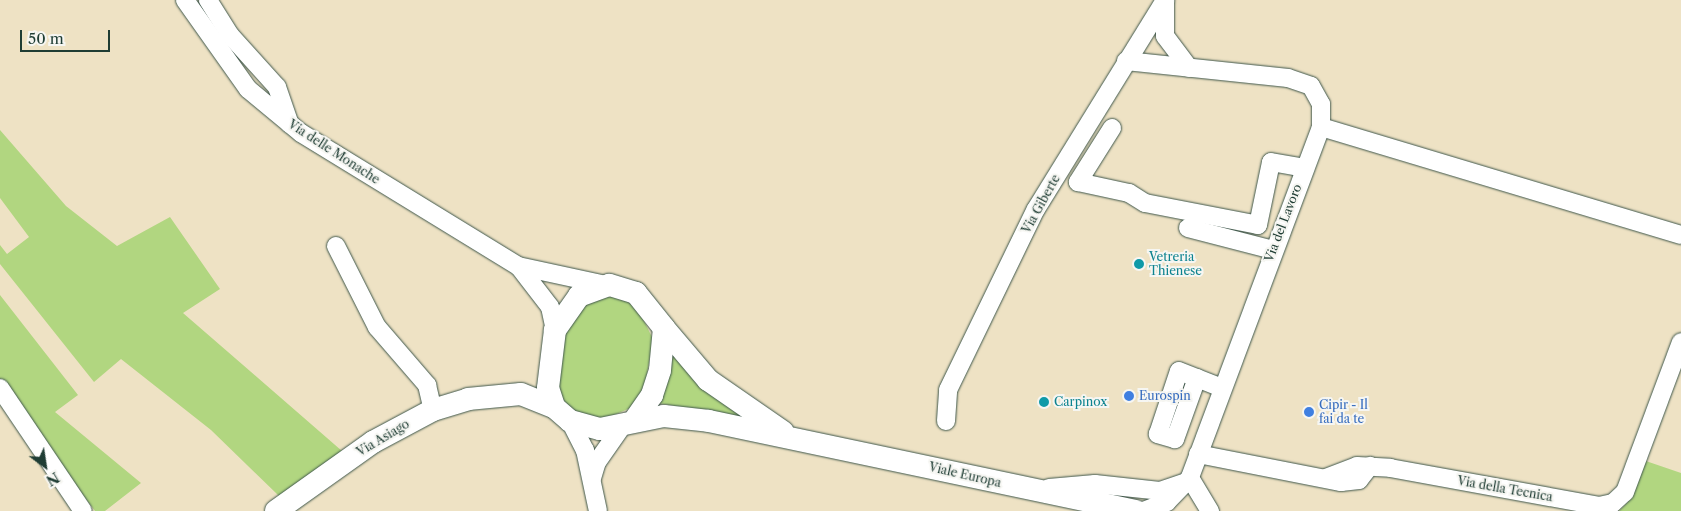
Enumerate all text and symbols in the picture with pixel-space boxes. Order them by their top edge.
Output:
scale bar [22,20,112,52]
text: 50 m [28,29,64,48]
street label: Via delle Monache [285,117,383,187]
street label: Via Giberte [1019,172,1063,236]
street label: Via del Lavoro [1262,182,1304,264]
place label: Vetreria Thienese [1149,250,1202,278]
marker: Vetreria Thienese [1133,258,1145,270]
place label: Eurospin [1139,389,1191,403]
marker: Eurospin [1123,390,1135,402]
place label: Carpinox [1054,395,1107,409]
marker: Carpinox [1038,396,1050,408]
place label: Cipir - Il fai da te [1319,398,1368,426]
marker: Cipir - Il fai da te [1303,406,1315,418]
street label: Via Asiago [354,416,412,460]
north arrow [20,441,70,491]
street label: Viale Europa [927,460,1003,490]
text: N [43,468,63,490]
street label: Via della Tecnica [1456,473,1554,505]

